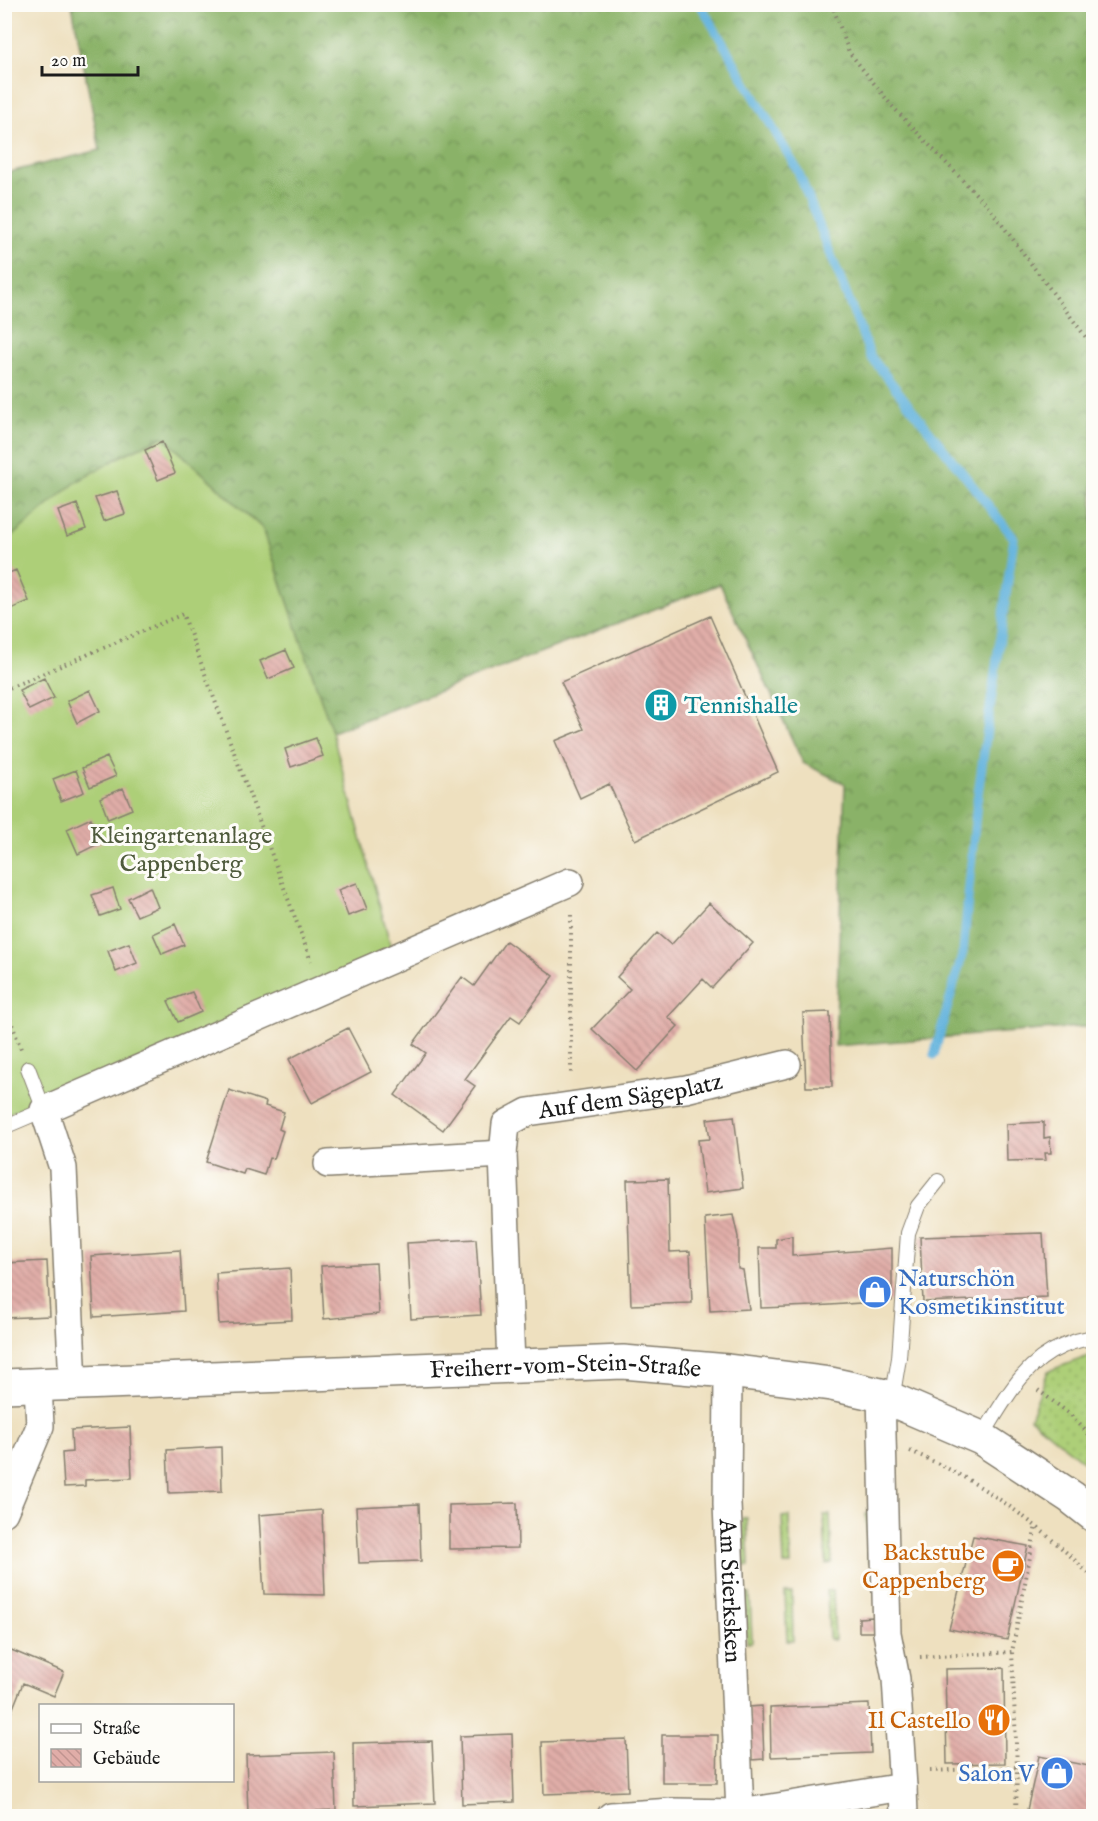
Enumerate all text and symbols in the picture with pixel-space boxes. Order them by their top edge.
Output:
scale bar [42,39,138,77]
text: 20 m [51,50,86,73]
building icon: Tennishalle [643,687,679,723]
place label: Tennishalle [684,691,798,722]
park label: Kleingartenanlage Cappenberg [90,821,272,880]
street label: Auf dem Sägeplatz [535,1067,726,1127]
place label: Naturschön Kosmetikinstitut [898,1264,1065,1323]
shop icon: Naturschön Kosmetikinstitut [857,1274,893,1310]
street label: Freiherr-vom-Stein-Straße [429,1348,702,1386]
street label: Am Stierksken [711,1517,748,1664]
place label: Backstube Cappenberg [862,1538,986,1597]
cafe icon: Backstube Cappenberg [990,1548,1026,1584]
restaurant icon: Il Castello [976,1702,1012,1738]
legend [39,1704,234,1782]
place label: Il Castello [868,1706,971,1737]
text: Straße [93,1718,140,1741]
text: Gebäude [93,1748,160,1771]
shop icon: Salon V [1039,1755,1075,1791]
place label: Salon V [958,1759,1035,1790]

